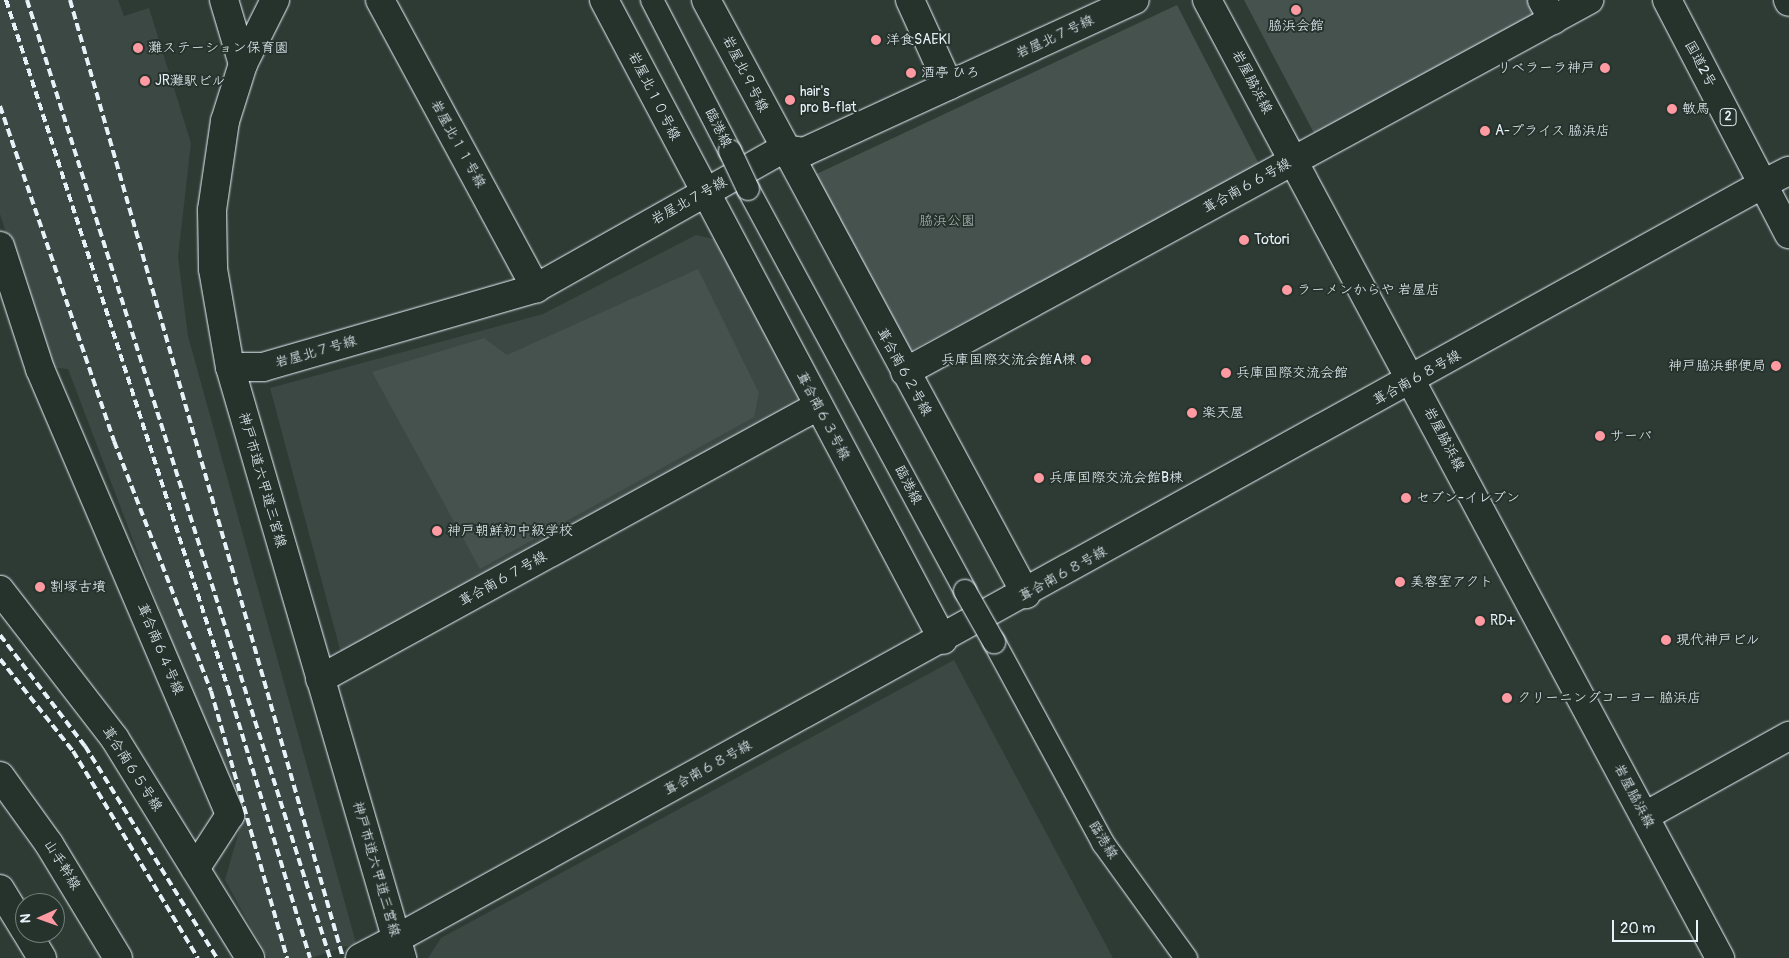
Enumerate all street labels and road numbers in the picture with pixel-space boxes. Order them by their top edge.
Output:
street label: 岩屋北７号線 [1013,12,1097,62]
street label: 岩屋北９号線 [718,33,772,115]
street label: 国道2号 [1681,38,1719,90]
street label: 岩屋脇浜線 [1228,47,1276,117]
street label: 岩屋北１０号線 [624,49,684,143]
street label: 岩屋北１１号線 [427,97,489,191]
street label: 臨港線 [701,105,735,151]
road number: 2 [1719,108,1737,126]
street label: 葺合南６６号線 [1200,155,1294,217]
street label: 岩屋北７号線 [648,173,730,229]
street label: 葺合南６２号線 [873,325,935,419]
street label: 岩屋北７号線 [273,332,359,372]
street label: 葺合南６８号線 [1370,347,1464,409]
street label: 葺合南６３号線 [793,369,853,463]
street label: 岩屋脇浜線 [1420,404,1468,474]
street label: 神戸市道六甲道三宮線 [235,410,289,550]
street label: 臨港線 [891,463,925,507]
street label: 葺合南６８号線 [1016,543,1110,605]
street label: 葺合南６７号線 [456,548,550,610]
street label: 葺合南６４号線 [133,601,187,697]
street label: 葺合南６５号線 [98,723,166,815]
street label: 葺合南６８号線 [661,737,755,799]
street label: 岩屋脇浜線 [1610,761,1658,831]
street label: 神戸市道六甲道三宮線 [349,799,403,939]
street label: 臨港線 [1085,818,1121,862]
street label: 山手幹線 [40,837,84,893]

